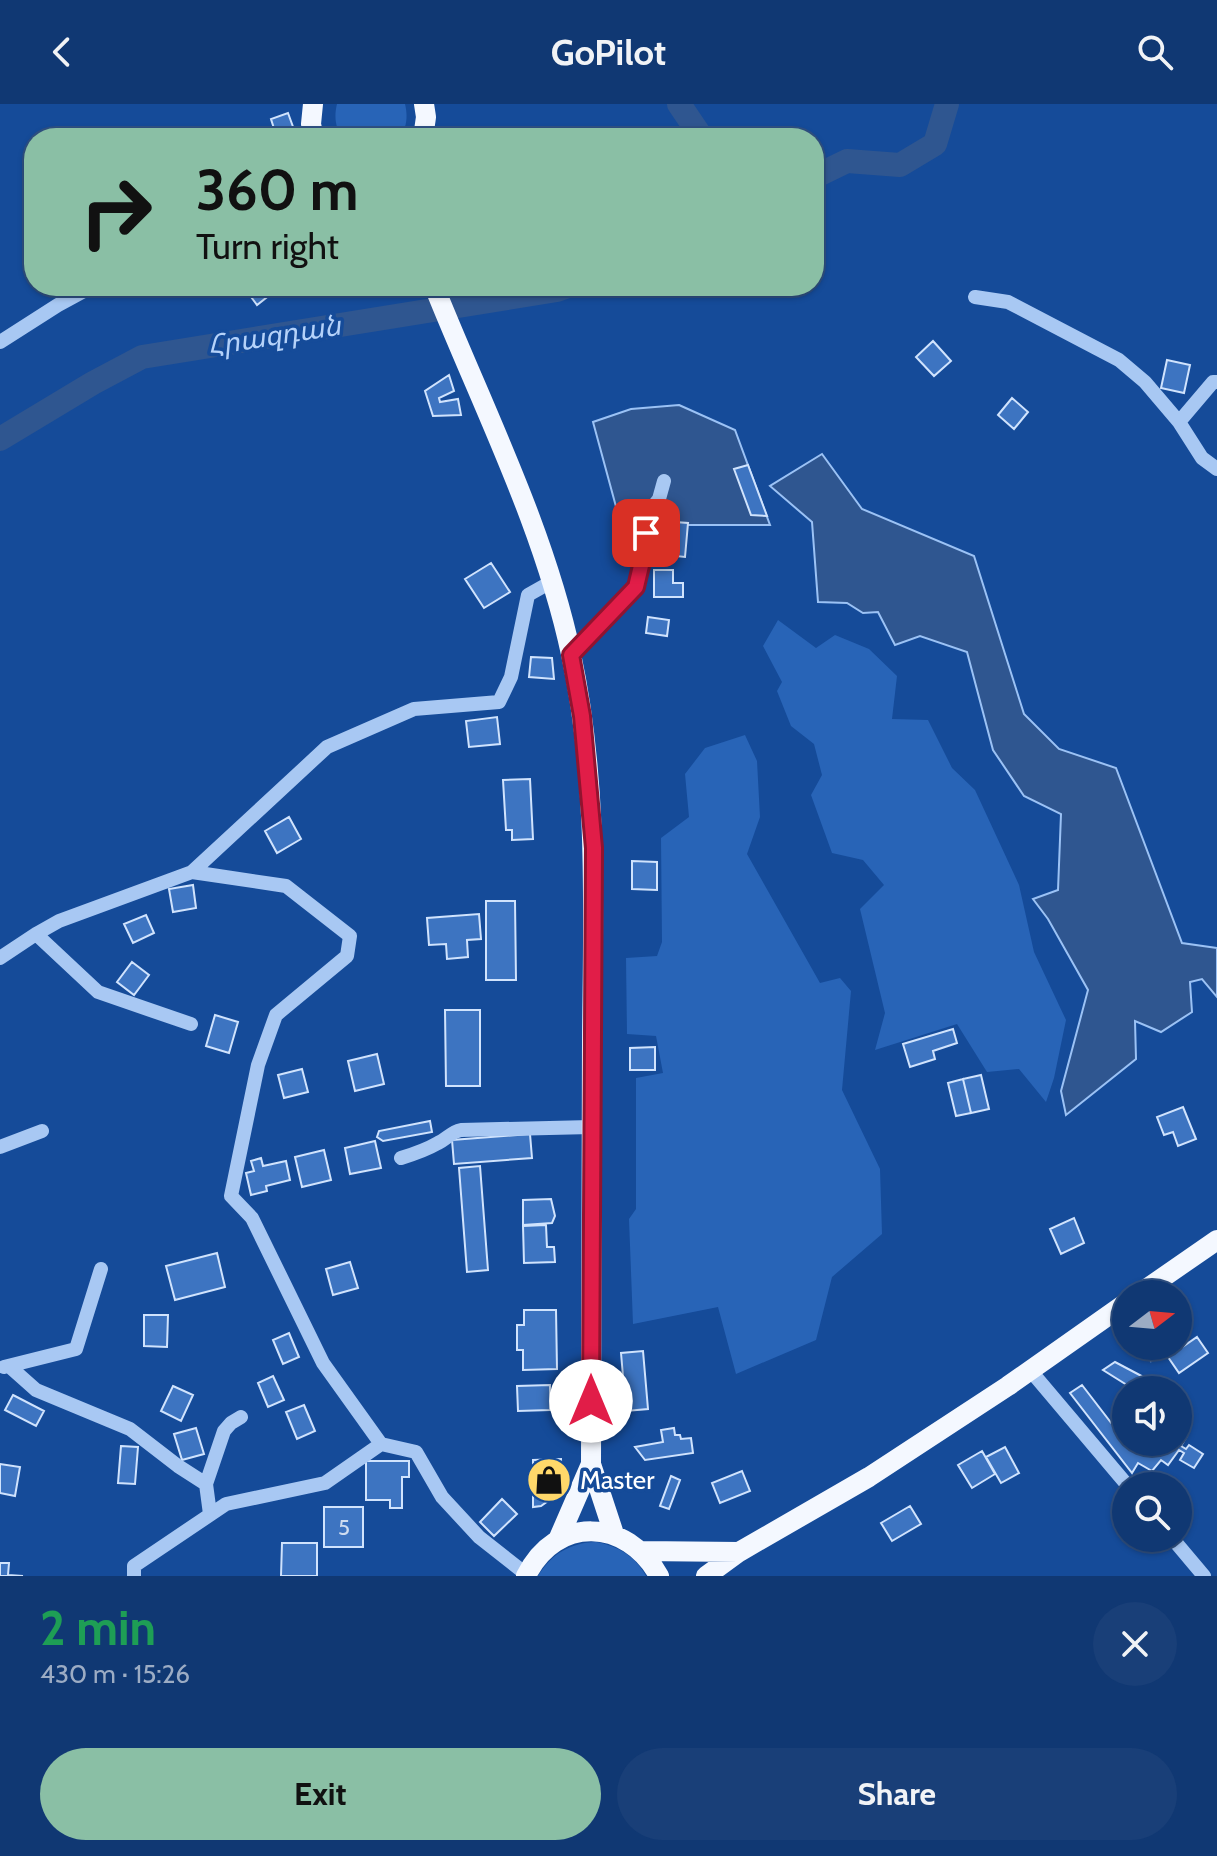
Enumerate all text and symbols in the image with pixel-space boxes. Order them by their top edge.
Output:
icon: back [40,30,84,74]
text: GoPilot [551,30,666,74]
icon: search [1133,30,1177,74]
text: 360 m [196,156,358,224]
icon: right [64,160,168,264]
text: Turn right [196,224,339,268]
water label: Հրազդան [205,308,344,362]
pin [612,499,680,567]
icon: arrive [624,511,668,555]
north arrow [1112,1280,1192,1360]
map controls [1112,1280,1192,1552]
position arrow [549,1359,633,1443]
button: sound [1112,1376,1192,1456]
shop icon: Master [525,1456,573,1504]
place label: Master [580,1464,655,1496]
button: search [1112,1472,1192,1552]
house number: 5 [338,1514,350,1541]
text: 2 min [40,1599,156,1657]
button: close [1093,1602,1177,1686]
text: 430 m · 15:26 [40,1658,190,1690]
button: Exit [40,1748,601,1840]
button: Share [617,1748,1177,1840]

